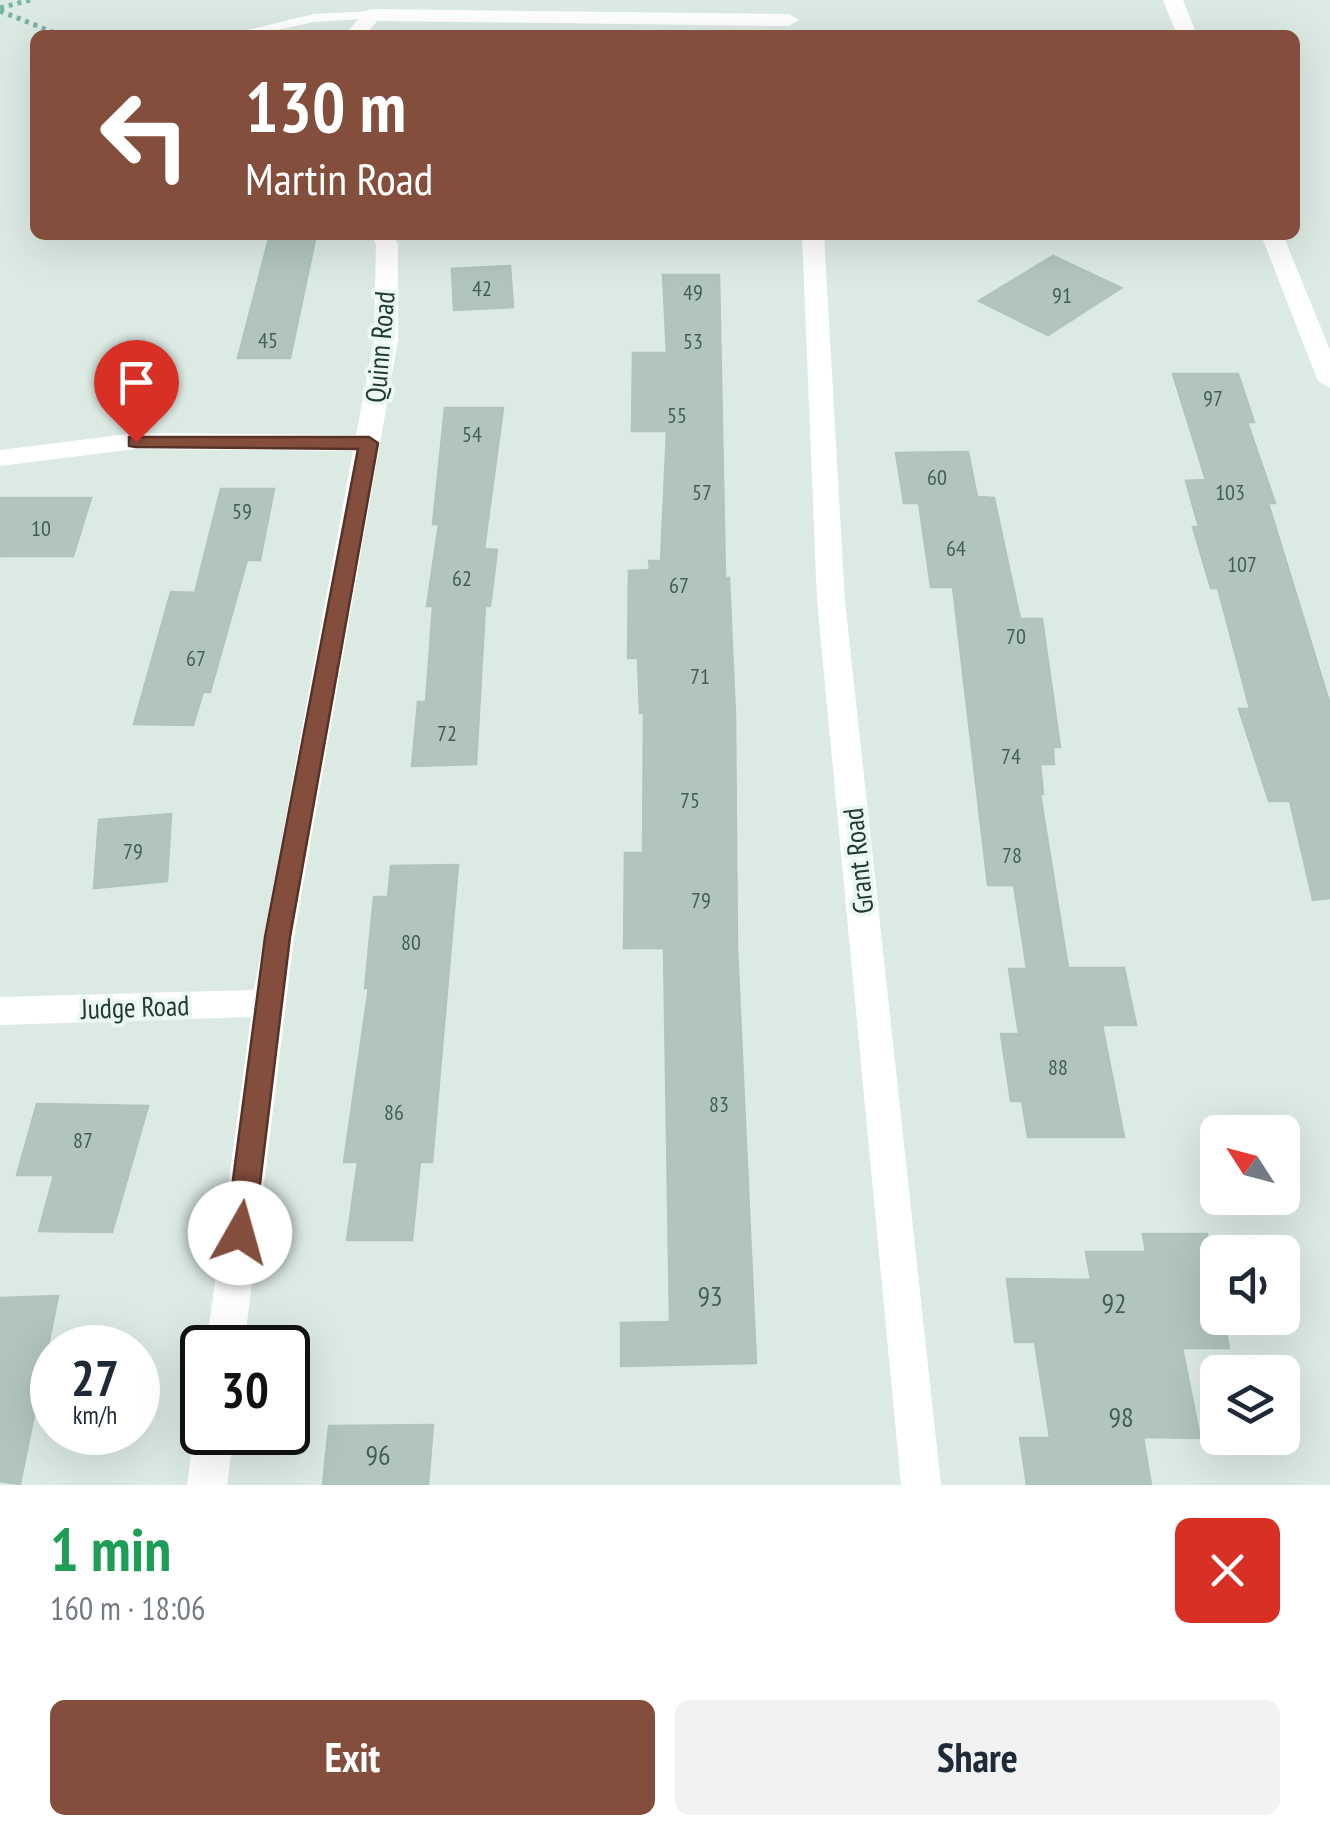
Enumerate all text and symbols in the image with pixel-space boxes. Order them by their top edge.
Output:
text: 130 m [245,61,406,151]
icon: left [80,70,210,200]
text: Martin Road [245,149,433,207]
house number: 42 [472,274,492,302]
house number: 49 [683,278,703,306]
house number: 91 [1052,281,1072,309]
street label: Quinn Road [356,290,403,404]
house number: 45 [258,326,278,354]
house number: 53 [683,327,703,355]
pin [94,340,179,443]
icon: arrive [109,355,164,410]
house number: 97 [1203,384,1223,412]
house number: 55 [667,401,687,429]
house number: 54 [462,420,482,448]
house number: 60 [927,463,947,491]
house number: 57 [692,478,712,506]
house number: 103 [1215,478,1245,506]
house number: 59 [232,497,252,525]
house number: 10 [31,514,51,542]
house number: 64 [946,534,966,562]
house number: 107 [1227,550,1257,578]
house number: 62 [452,564,472,592]
house number: 67 [669,571,689,599]
house number: 70 [1006,622,1026,650]
house number: 67 [186,644,206,672]
house number: 71 [690,662,710,690]
house number: 72 [437,719,457,747]
house number: 74 [1001,742,1021,770]
house number: 75 [680,786,700,814]
street label: Grant Road [834,806,881,916]
house number: 79 [123,837,143,865]
house number: 78 [1002,841,1022,869]
house number: 79 [691,886,711,914]
house number: 80 [401,928,421,956]
street label: Judge Road [79,986,190,1027]
house number: 88 [1048,1053,1068,1081]
house number: 83 [709,1090,729,1118]
house number: 86 [384,1098,404,1126]
north arrow [1200,1115,1300,1215]
map controls [1200,1115,1300,1455]
house number: 87 [73,1126,93,1154]
position arrow [188,1181,292,1285]
button: sound [1200,1235,1300,1335]
house number: 93 [697,1277,723,1314]
house number: 92 [1101,1284,1127,1321]
speed limit sign: 30 [180,1325,310,1455]
text: 27 [71,1345,119,1410]
button: layers [1200,1355,1300,1455]
house number: 98 [1108,1398,1134,1435]
text: km/h [73,1399,117,1431]
house number: 96 [365,1436,391,1473]
text: 1 min [50,1510,171,1588]
button: close [1175,1518,1280,1623]
text: 160 m · 18:06 [50,1587,205,1629]
button: Exit [50,1700,655,1815]
button: Share [675,1700,1280,1815]

